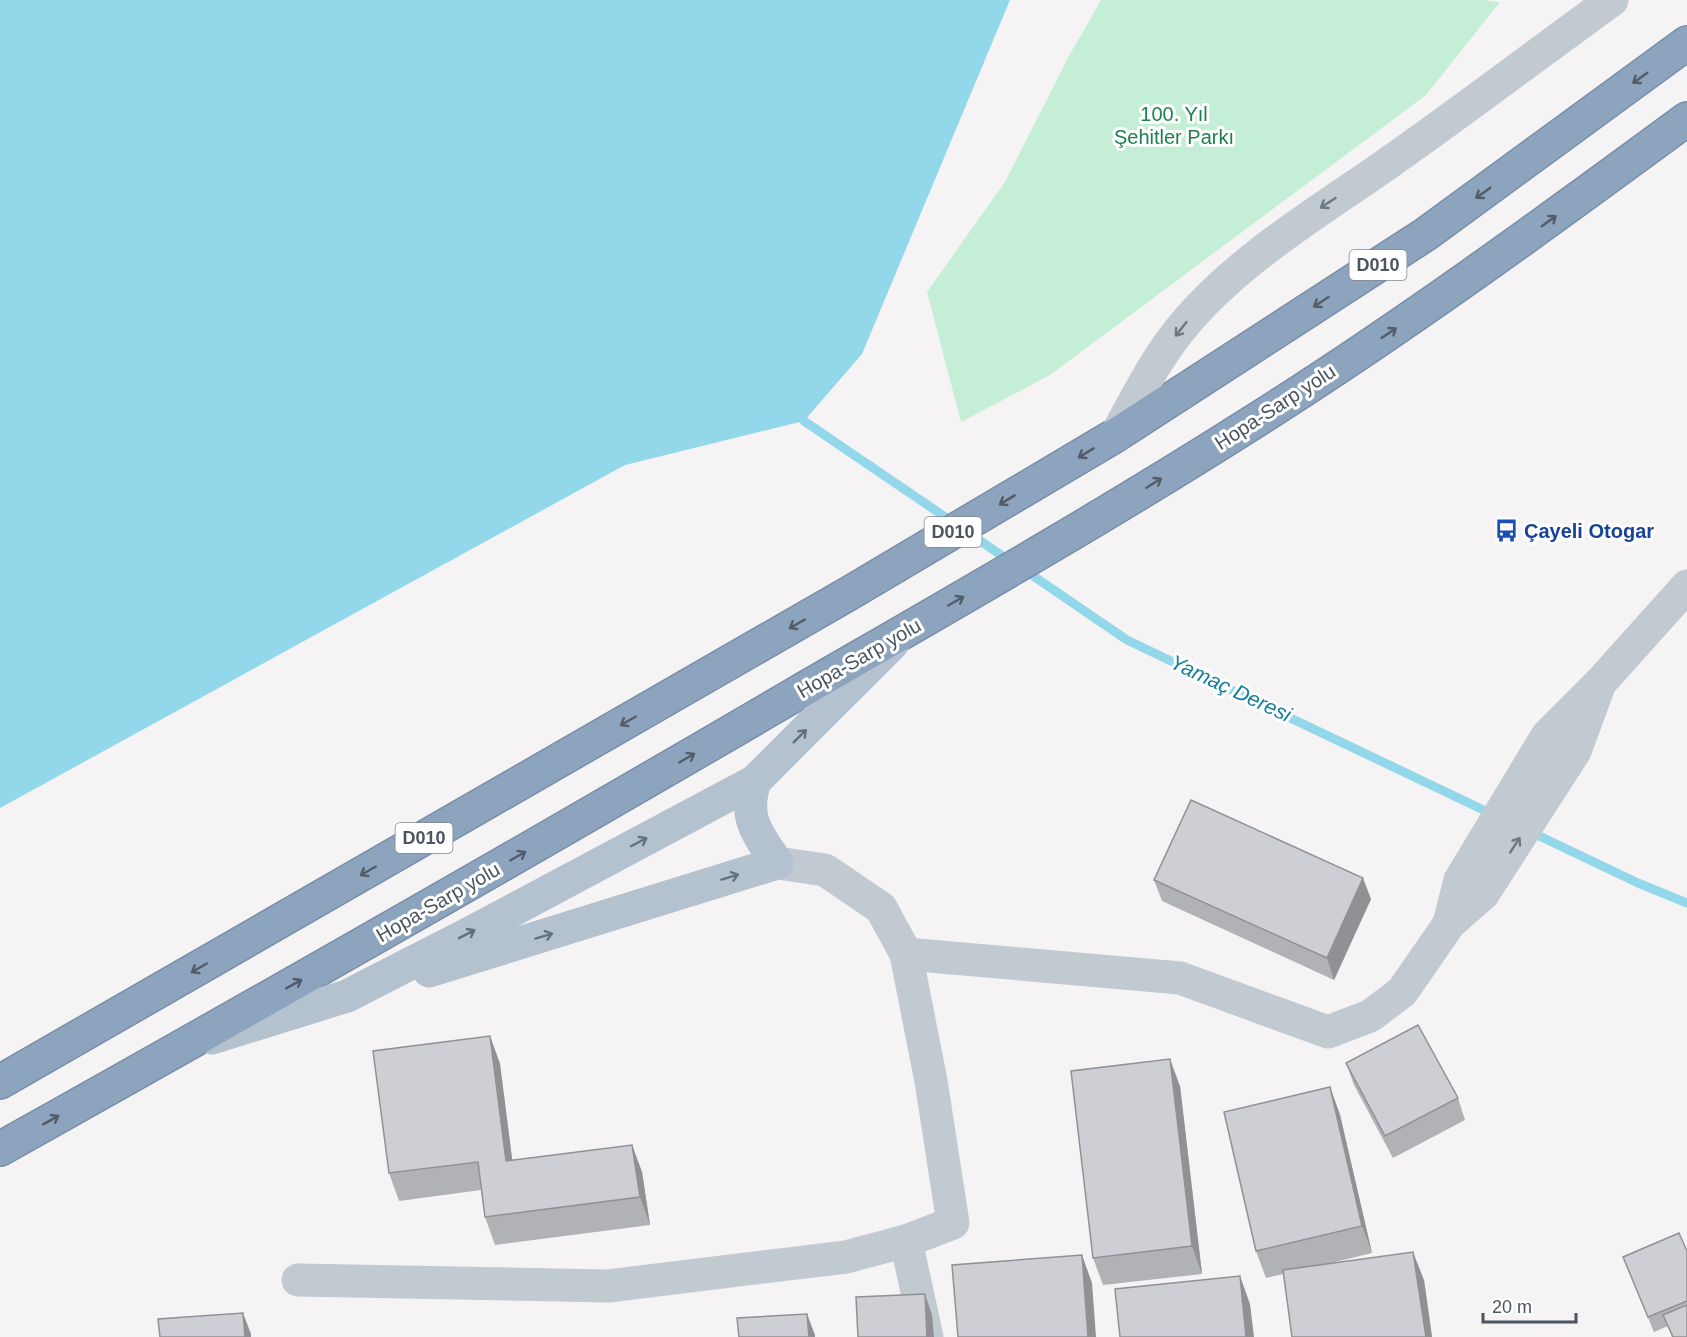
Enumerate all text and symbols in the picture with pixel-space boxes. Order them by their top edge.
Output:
one-way arrow [1632,71,1648,84]
park label: 100. Yıl Şehitler Parkı [1114,103,1234,148]
one-way arrow [1475,187,1491,199]
one-way arrow [1321,197,1337,209]
one-way arrow [1540,215,1556,227]
road number: D010 [1350,250,1406,280]
one-way arrow [1313,297,1330,309]
one-way arrow [1174,321,1187,337]
one-way arrow [1380,327,1396,339]
street label: Hopa-Sarp yolu [1211,360,1339,454]
one-way arrow [1078,447,1095,459]
one-way arrow [1145,477,1162,489]
one-way arrow [999,494,1016,506]
road number: D010 [924,517,982,547]
bus stop icon: Çayeli Otogar [1493,518,1519,544]
place label: Çayeli Otogar [1524,520,1654,542]
one-way arrow [947,594,964,606]
street label: Hopa-Sarp yolu [793,614,925,702]
one-way arrow [789,618,806,630]
water label: Yamaç Deresi [1167,650,1296,727]
one-way arrow [620,715,637,727]
one-way arrow [792,729,807,744]
one-way arrow [678,752,695,764]
road number: D010 [396,823,452,853]
one-way arrow [629,836,647,848]
one-way arrow [1509,837,1521,854]
one-way arrow [509,850,526,862]
street label: Hopa-Sarp yolu [372,858,504,946]
one-way arrow [360,865,377,877]
one-way arrow [720,871,739,882]
one-way arrow [457,928,475,939]
one-way arrow [534,930,553,941]
one-way arrow [191,962,208,974]
one-way arrow [285,977,302,989]
one-way arrow [42,1114,59,1126]
scale bar [1483,1286,1576,1324]
text: 20 m [1492,1297,1532,1317]

